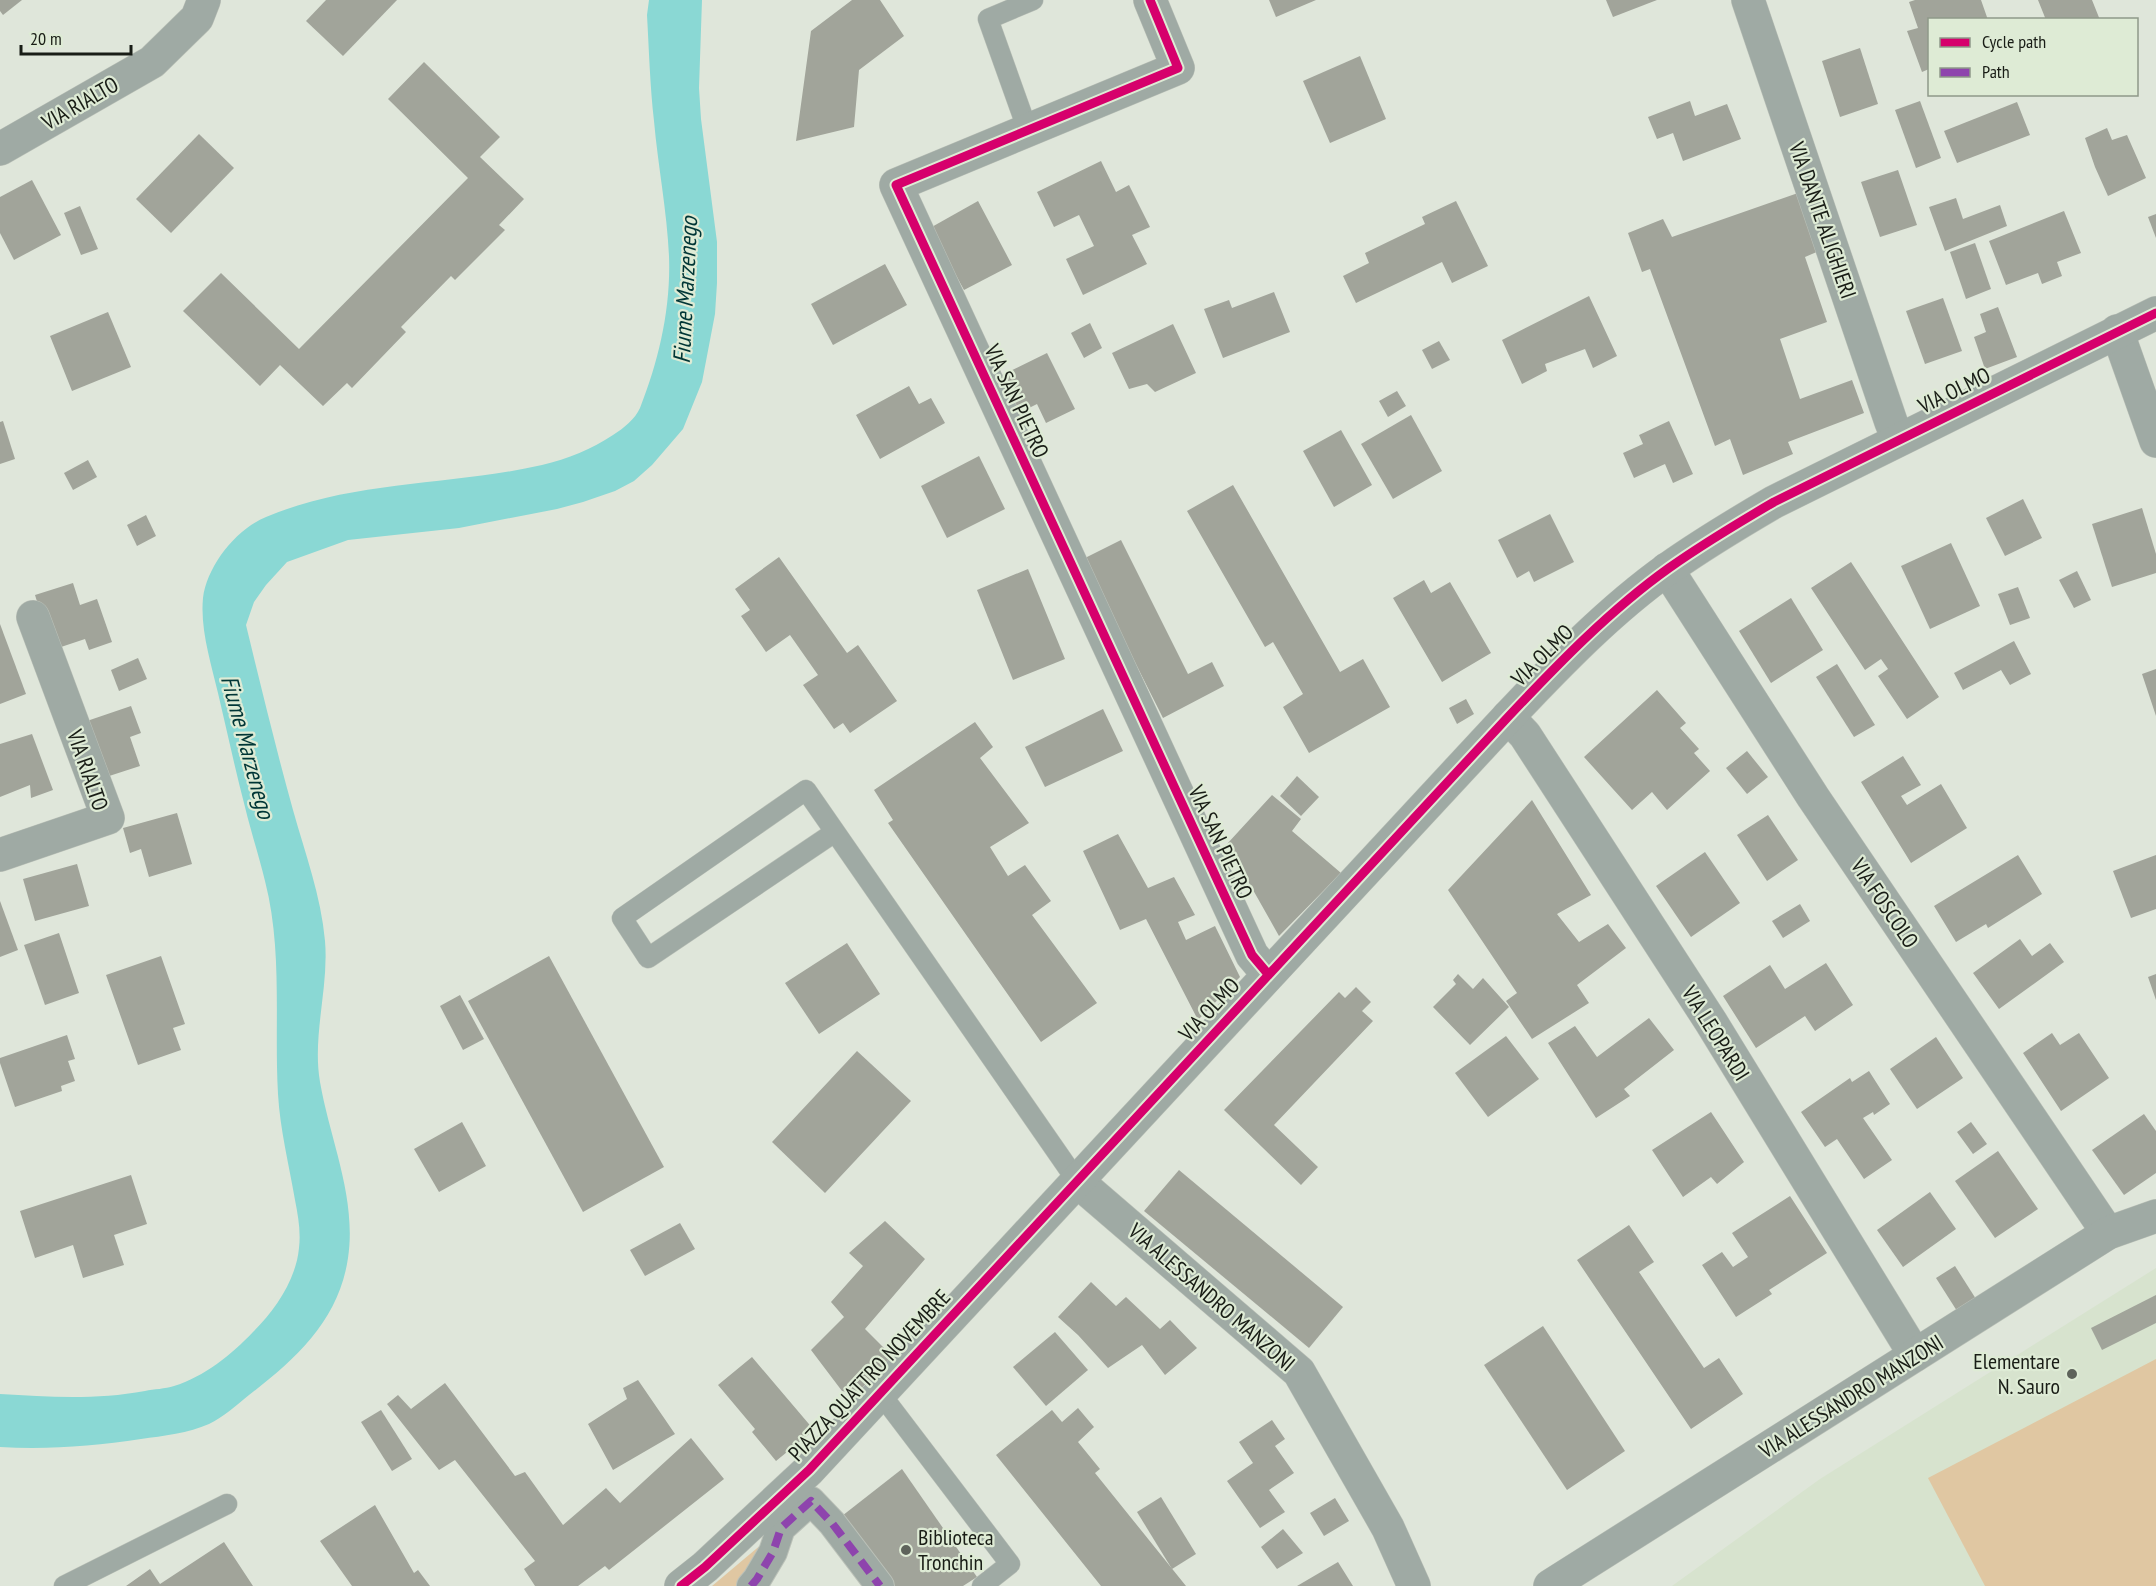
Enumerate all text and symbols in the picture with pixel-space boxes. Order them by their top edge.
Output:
scale bar [21,18,130,56]
legend [1928,18,2138,96]
text: 20 m [30,27,62,50]
text: Cycle path [1982,30,2046,53]
text: Path [1982,60,2010,83]
street label: VIA RIALTO [36,70,123,137]
street label: VIA DANTE ALIGHIERI [1783,137,1863,302]
water label: Fiume Marzenego [666,214,704,364]
street label: VIA SAN PIETRO [978,339,1056,462]
street label: VIA OLMO [1912,361,1995,420]
street label: VIA OLMO [1504,618,1579,693]
water label: Fiume Marzenego [214,672,282,824]
street label: VIA RIALTO [61,725,115,814]
street label: VIA SAN PIETRO [1182,780,1260,903]
street label: VIA FOSCOLO [1844,852,1925,953]
street label: VIA OLMO [1172,971,1245,1047]
street label: VIA LEOPARDI [1675,979,1756,1086]
street label: VIA ALESSANDRO MANZONI [1122,1216,1301,1377]
street label: PIAZZA QUATTRO NOVEMBRE [782,1283,956,1467]
street label: VIA ALESSANDRO MANZONI [1753,1328,1948,1465]
place label: Elementare N. Sauro [1973,1347,2060,1400]
marker: Elementare N. Sauro [2065,1367,2079,1381]
place label: Biblioteca Tronchin [918,1523,994,1576]
marker: Biblioteca Tronchin [899,1543,913,1557]

